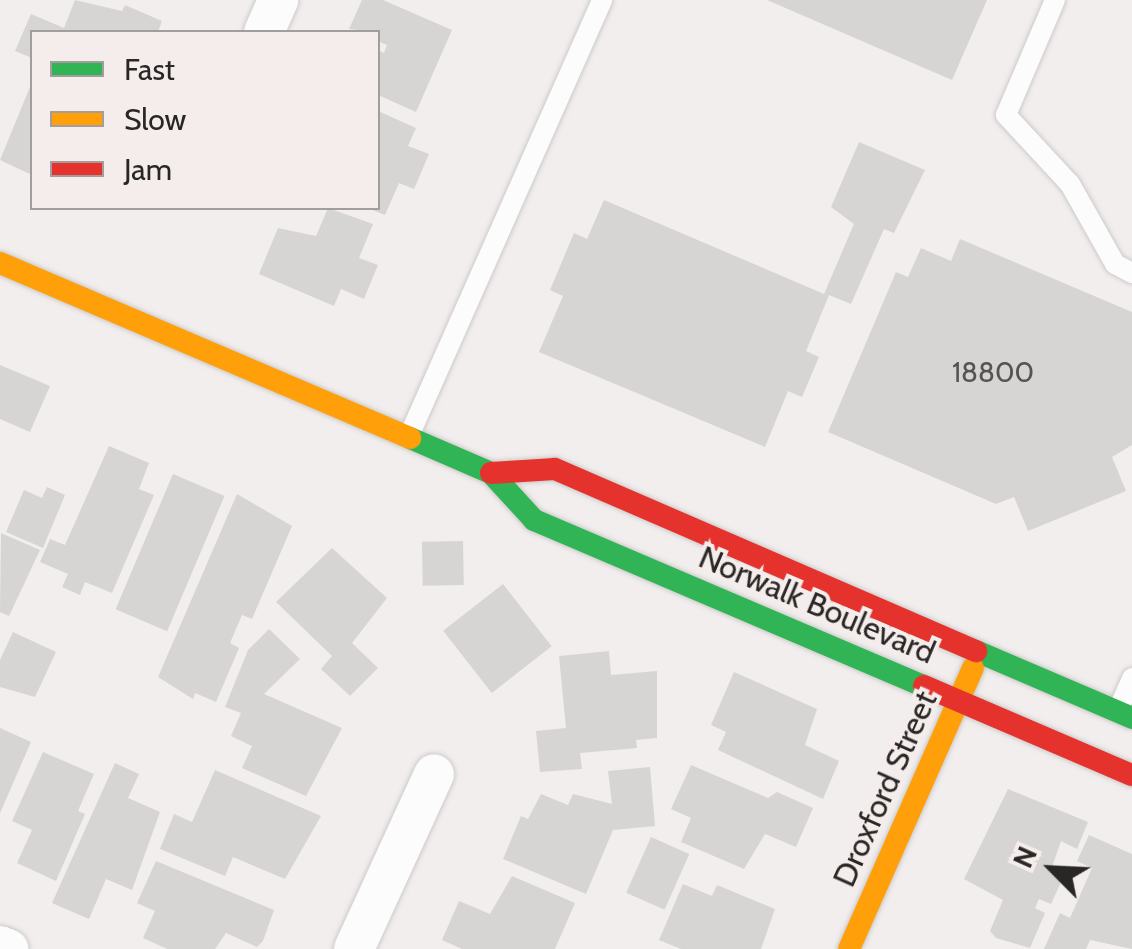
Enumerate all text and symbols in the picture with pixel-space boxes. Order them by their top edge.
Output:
legend [30,30,380,210]
text: Fast [124,51,175,88]
text: Slow [124,101,186,138]
text: Jam [124,151,172,188]
house number: 18800 [952,355,1034,389]
street label: Norwalk Boulevard [693,538,941,672]
street label: Droxford Street [825,685,945,893]
north arrow [1002,819,1102,919]
text: N [1005,841,1044,873]

